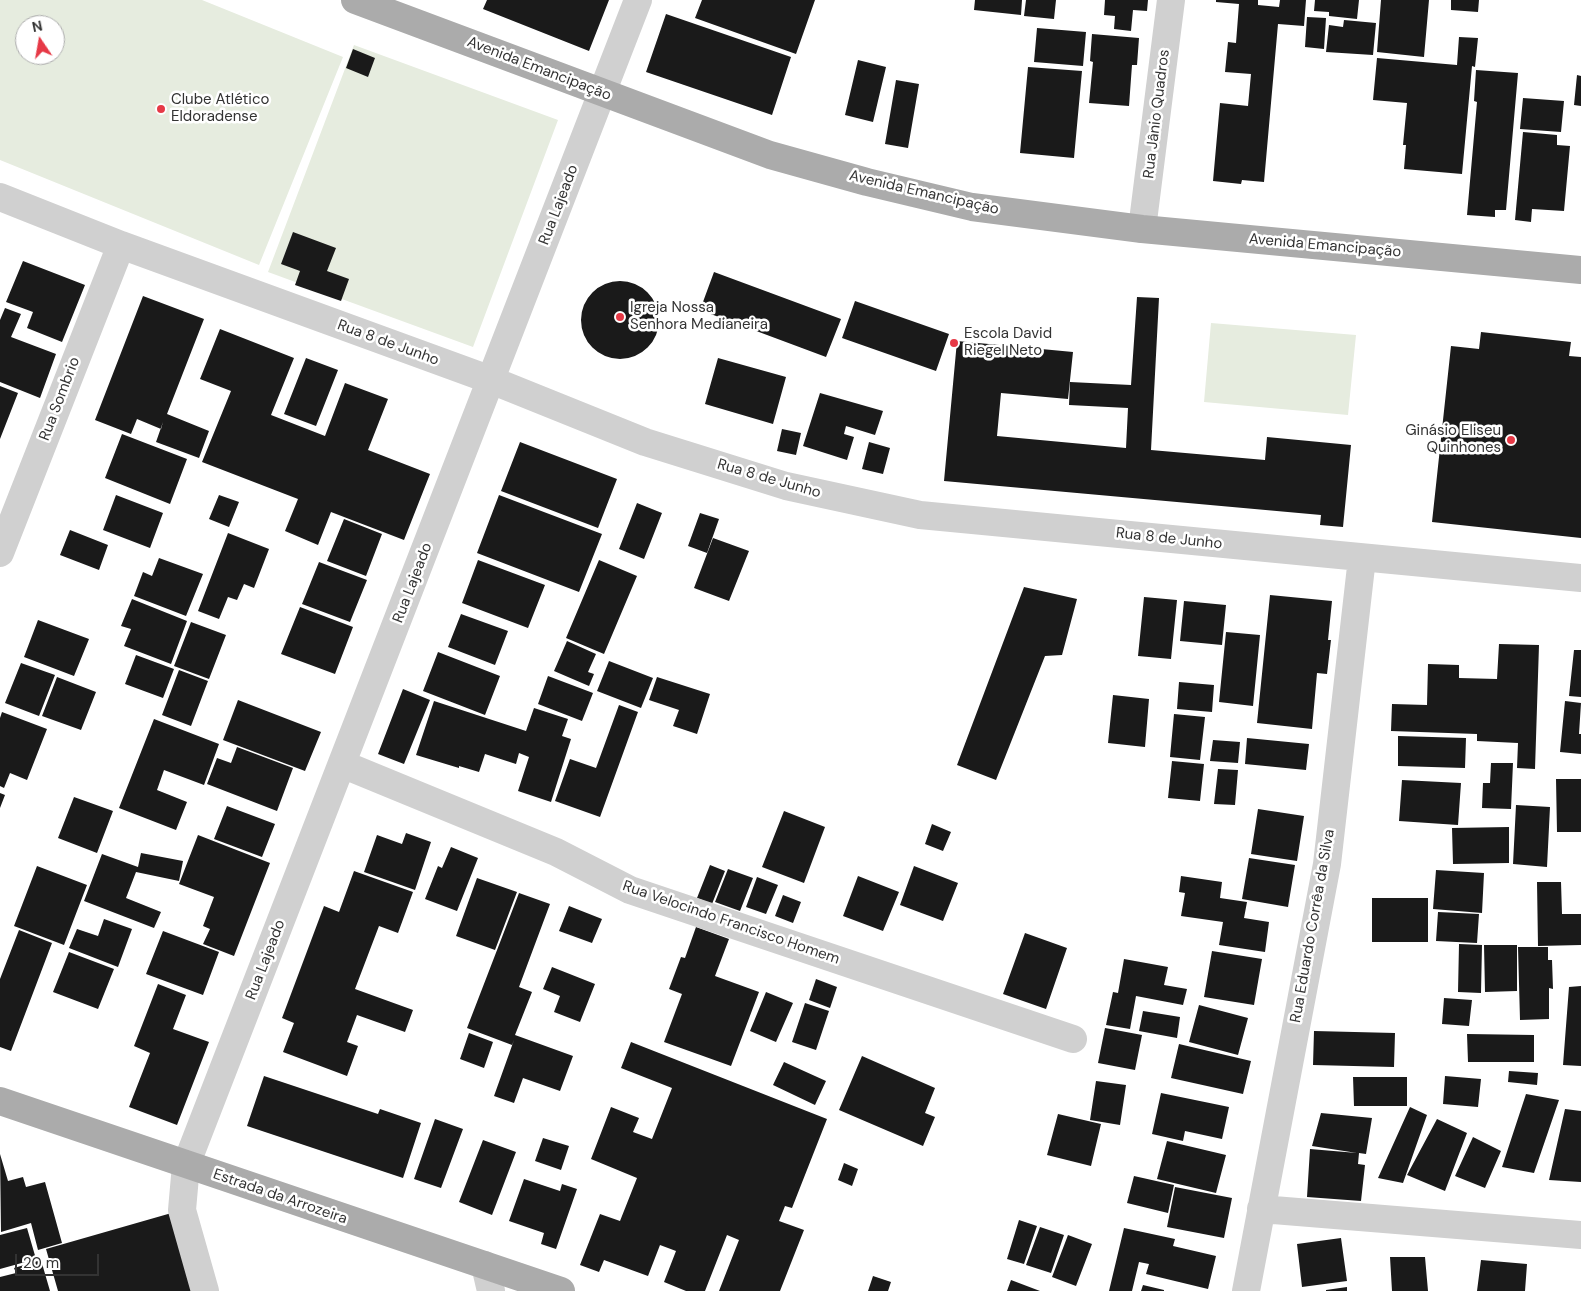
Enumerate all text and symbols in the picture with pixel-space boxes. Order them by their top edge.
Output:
north arrow [15,15,65,65]
text: N [30,16,44,36]
street label: Avenida Emancipação [464,33,614,105]
street label: Rua Jânio Quadros [1140,48,1174,180]
place label: Clube Atlético Eldoradense [171,91,269,126]
marker: Clube Atlético Eldoradense [155,103,167,115]
street label: Rua Lajeado [535,162,583,248]
street label: Avenida Emancipação [847,167,1001,219]
street label: Avenida Emancipação [1248,230,1402,262]
place label: Igreja Nossa Senhora Medianeira [630,299,768,334]
marker: Igreja Nossa Senhora Medianeira [614,311,626,323]
street label: Rua 8 de Junho [335,316,441,370]
place label: Escola David Riegel Neto [964,325,1052,360]
marker: Escola David Riegel Neto [948,337,960,349]
street label: Rua Sombrio [36,355,84,443]
place label: Ginásio Eliseu Quinhones [1405,422,1501,457]
marker: Ginásio Eliseu Quinhones [1505,434,1517,446]
street label: Rua 8 de Junho [715,456,823,502]
street label: Rua 8 de Junho [1115,524,1223,554]
street label: Rua Lajeado [389,540,437,626]
street label: Rua Eduardo Corrêa da Silva [1287,828,1339,1024]
street label: Rua Velocindo Francisco Homem [620,877,842,969]
street label: Rua Lajeado [242,917,290,1003]
street label: Estrada da Arrozeira [211,1166,349,1228]
scale bar [18,1244,101,1276]
text: 20 m [23,1253,59,1273]

